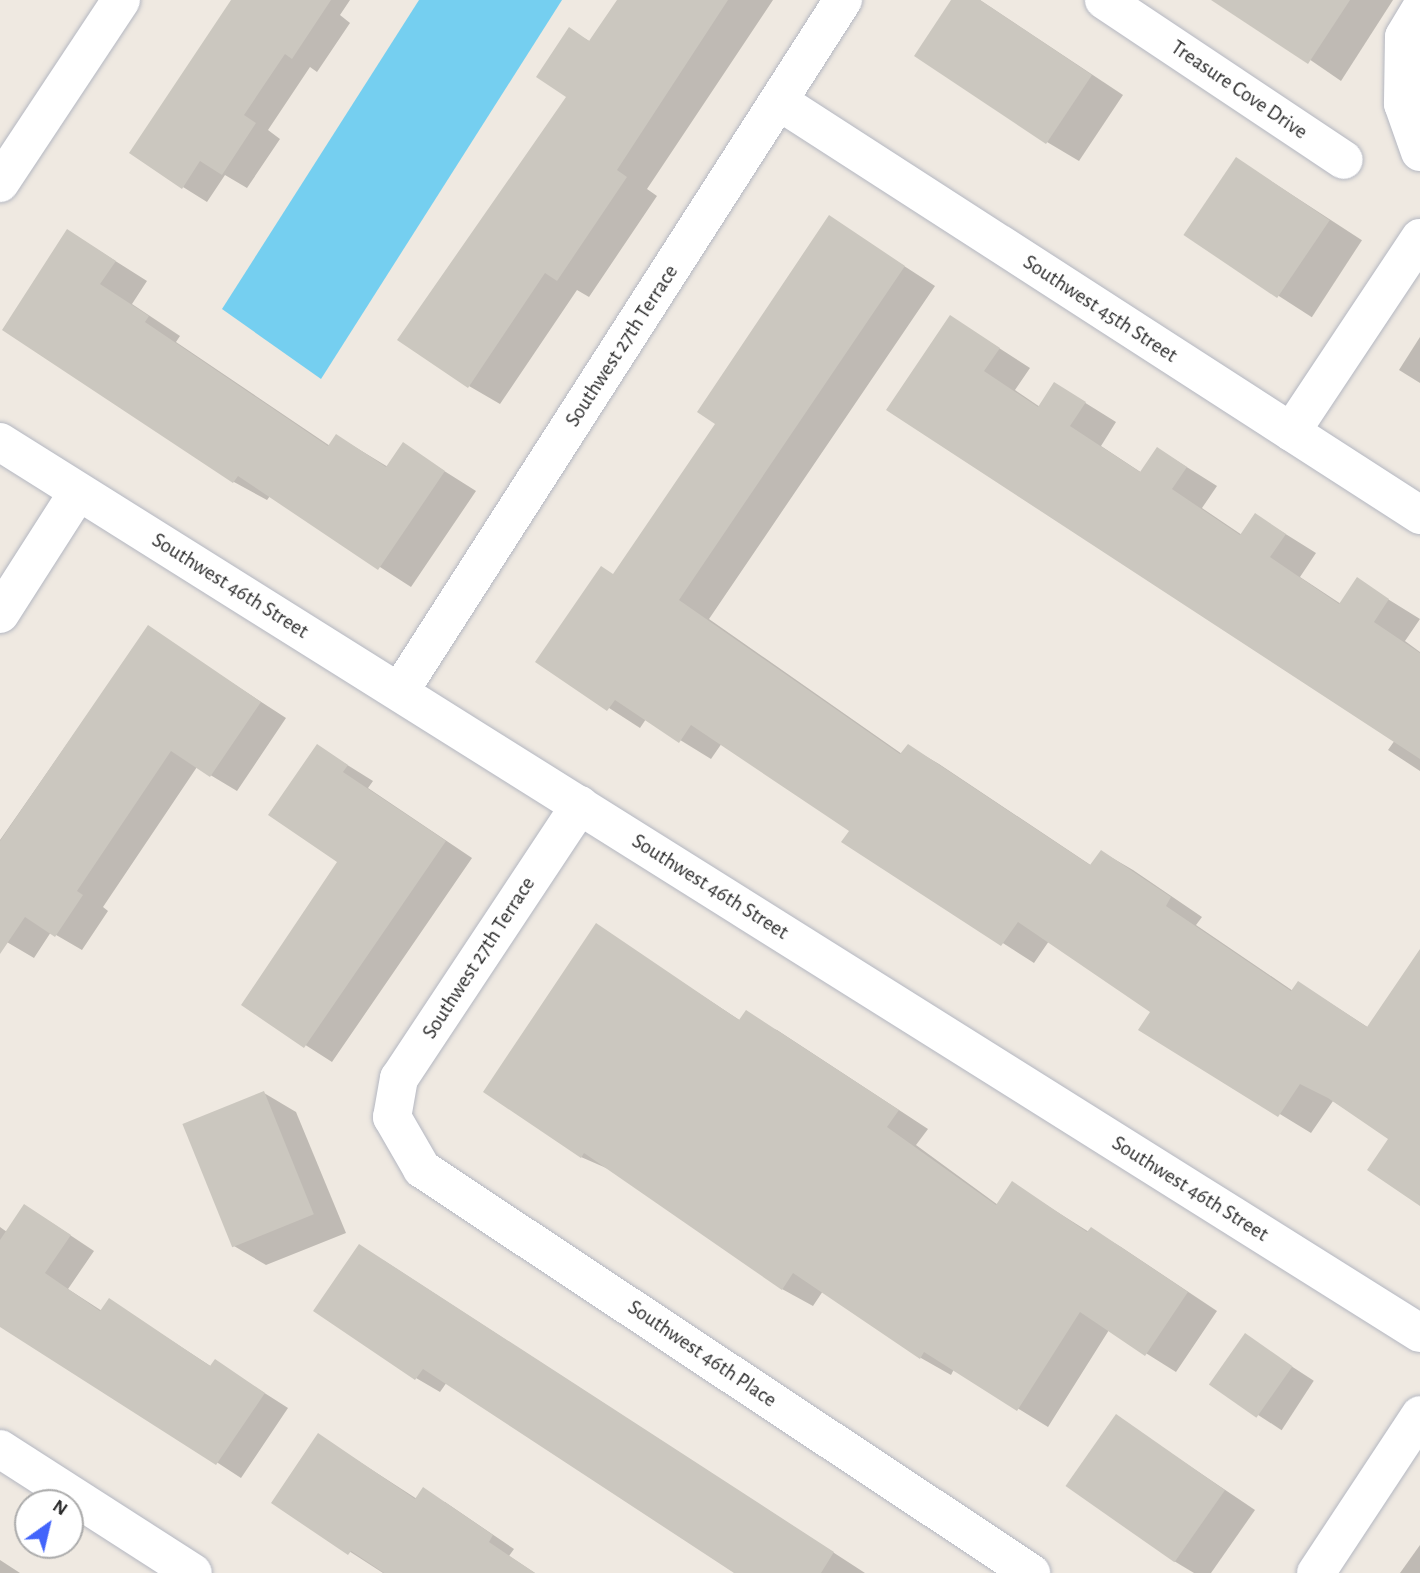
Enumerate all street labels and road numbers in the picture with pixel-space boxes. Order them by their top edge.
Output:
street label: Treasure Cove Drive [1166,35,1312,145]
street label: Southwest 45th Street [1018,250,1182,368]
street label: Southwest 27th Terrace [560,260,684,432]
street label: Southwest 46th Street [147,528,313,644]
street label: Southwest 46th Street [627,829,793,945]
street label: Southwest 27th Terrace [417,872,541,1044]
street label: Southwest 46th Street [1107,1131,1273,1247]
street label: Southwest 46th Place [623,1295,781,1413]

